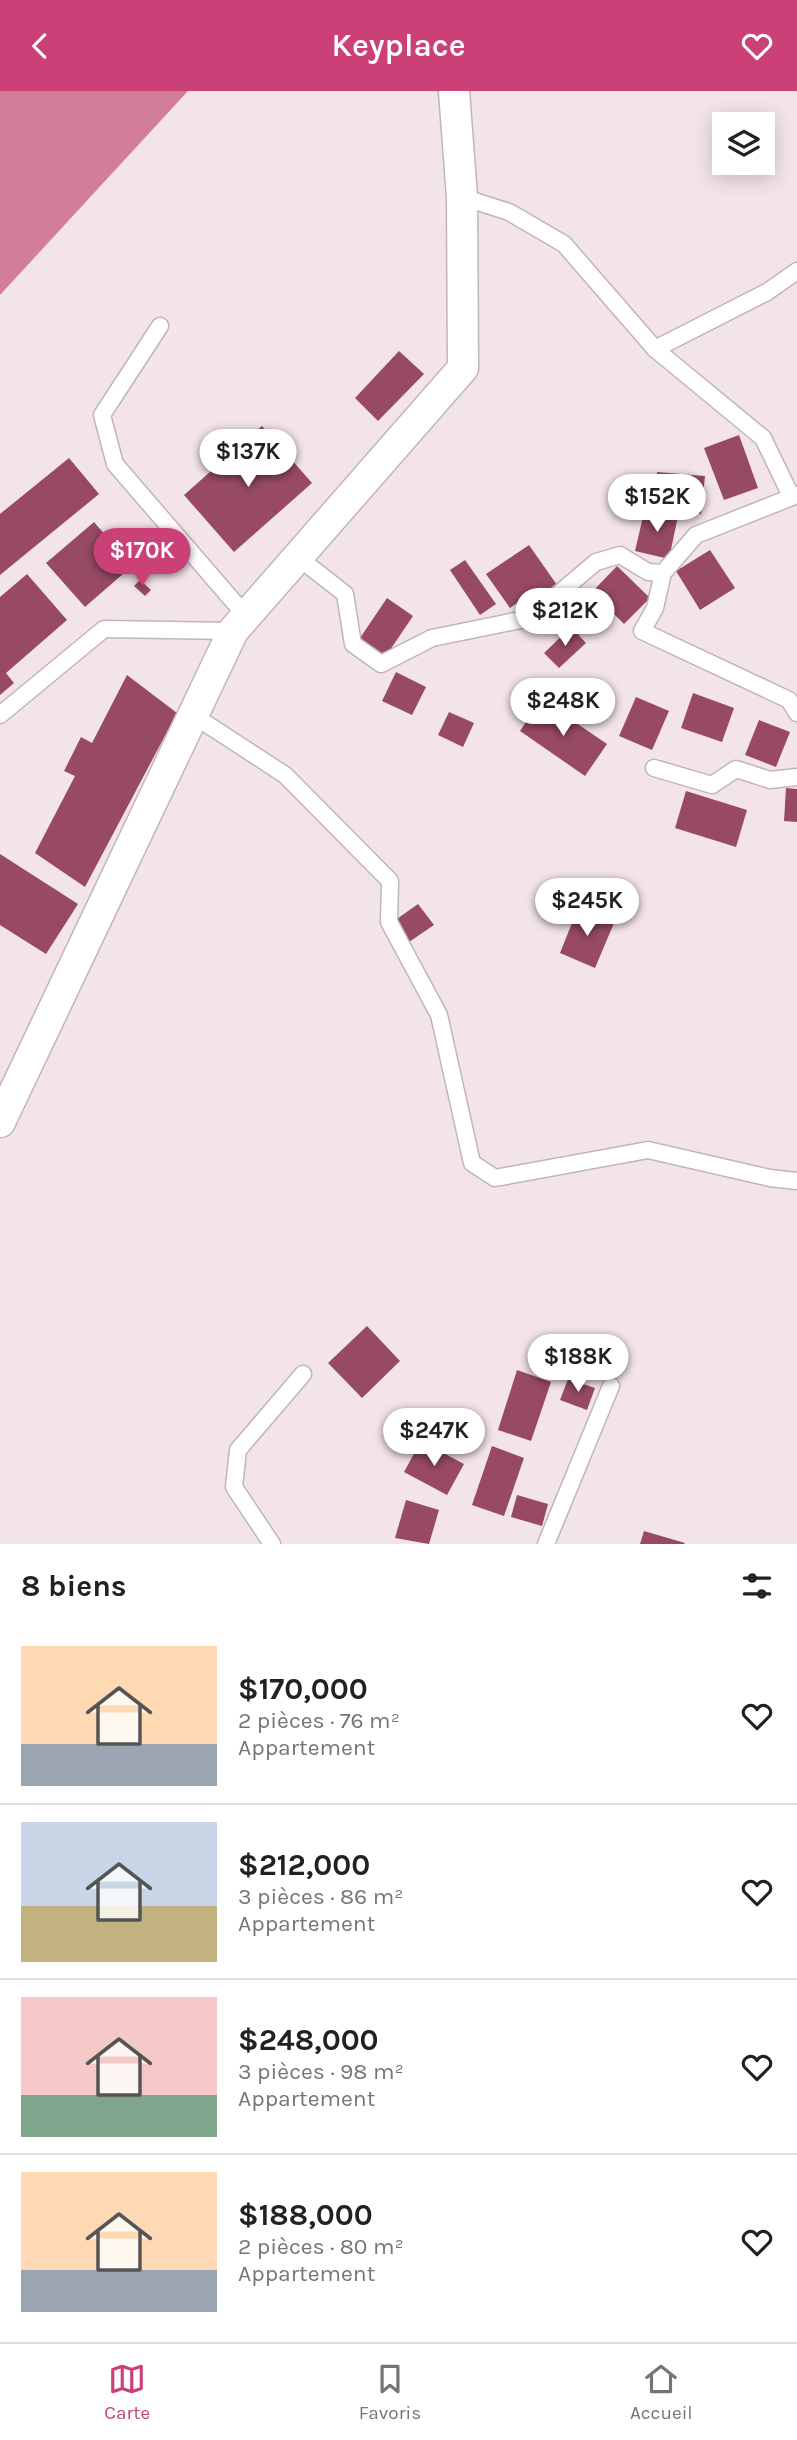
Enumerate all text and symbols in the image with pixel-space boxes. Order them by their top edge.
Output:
icon: back [21,27,59,65]
text: Keyplace [332,27,465,64]
icon: heart [738,27,776,65]
map controls [712,112,775,175]
button: layers [712,112,775,175]
pin: $137K [199,429,297,489]
text: $137K [216,438,280,465]
pin: $152K [608,475,706,534]
text: $152K [624,483,690,510]
pin: $170K [93,529,191,588]
text: $170K [109,537,175,564]
pin: $212K [516,589,614,648]
text: $212K [532,597,598,624]
pin: $248K [514,679,612,738]
text: $248K [526,687,600,714]
pin: $245K [538,879,636,938]
text: $245K [551,887,623,914]
pin: $188K [529,1335,627,1394]
text: $188K [544,1343,612,1370]
pin: $247K [385,1409,483,1468]
text: $247K [399,1417,469,1444]
icon: filters [738,1567,776,1605]
text: 8 biens [21,1568,127,1604]
text: $170,000 [238,1671,368,1707]
icon: home [77,1674,161,1758]
icon: heart [738,1697,776,1735]
text: 2 pièces · 76 m² [238,1707,400,1734]
text: Appartement [238,1734,375,1761]
text: $212,000 [238,1847,370,1883]
icon: home [77,1850,161,1934]
icon: heart [738,1873,776,1911]
text: 3 pièces · 86 m² [238,1883,403,1910]
text: Appartement [238,1910,375,1937]
text: $248,000 [238,2022,379,2058]
icon: home [77,2025,161,2109]
icon: heart [738,2048,776,2086]
text: 3 pièces · 98 m² [238,2058,404,2085]
text: Appartement [238,2085,375,2112]
text: $188,000 [238,2197,373,2233]
icon: home [77,2200,161,2284]
icon: heart [738,2223,776,2261]
text: 2 pièces · 80 m² [238,2233,404,2260]
text: Appartement [238,2260,375,2287]
tab: Carte [104,2360,150,2424]
tab: Favoris [359,2360,421,2424]
tab: Accueil [630,2360,693,2424]

